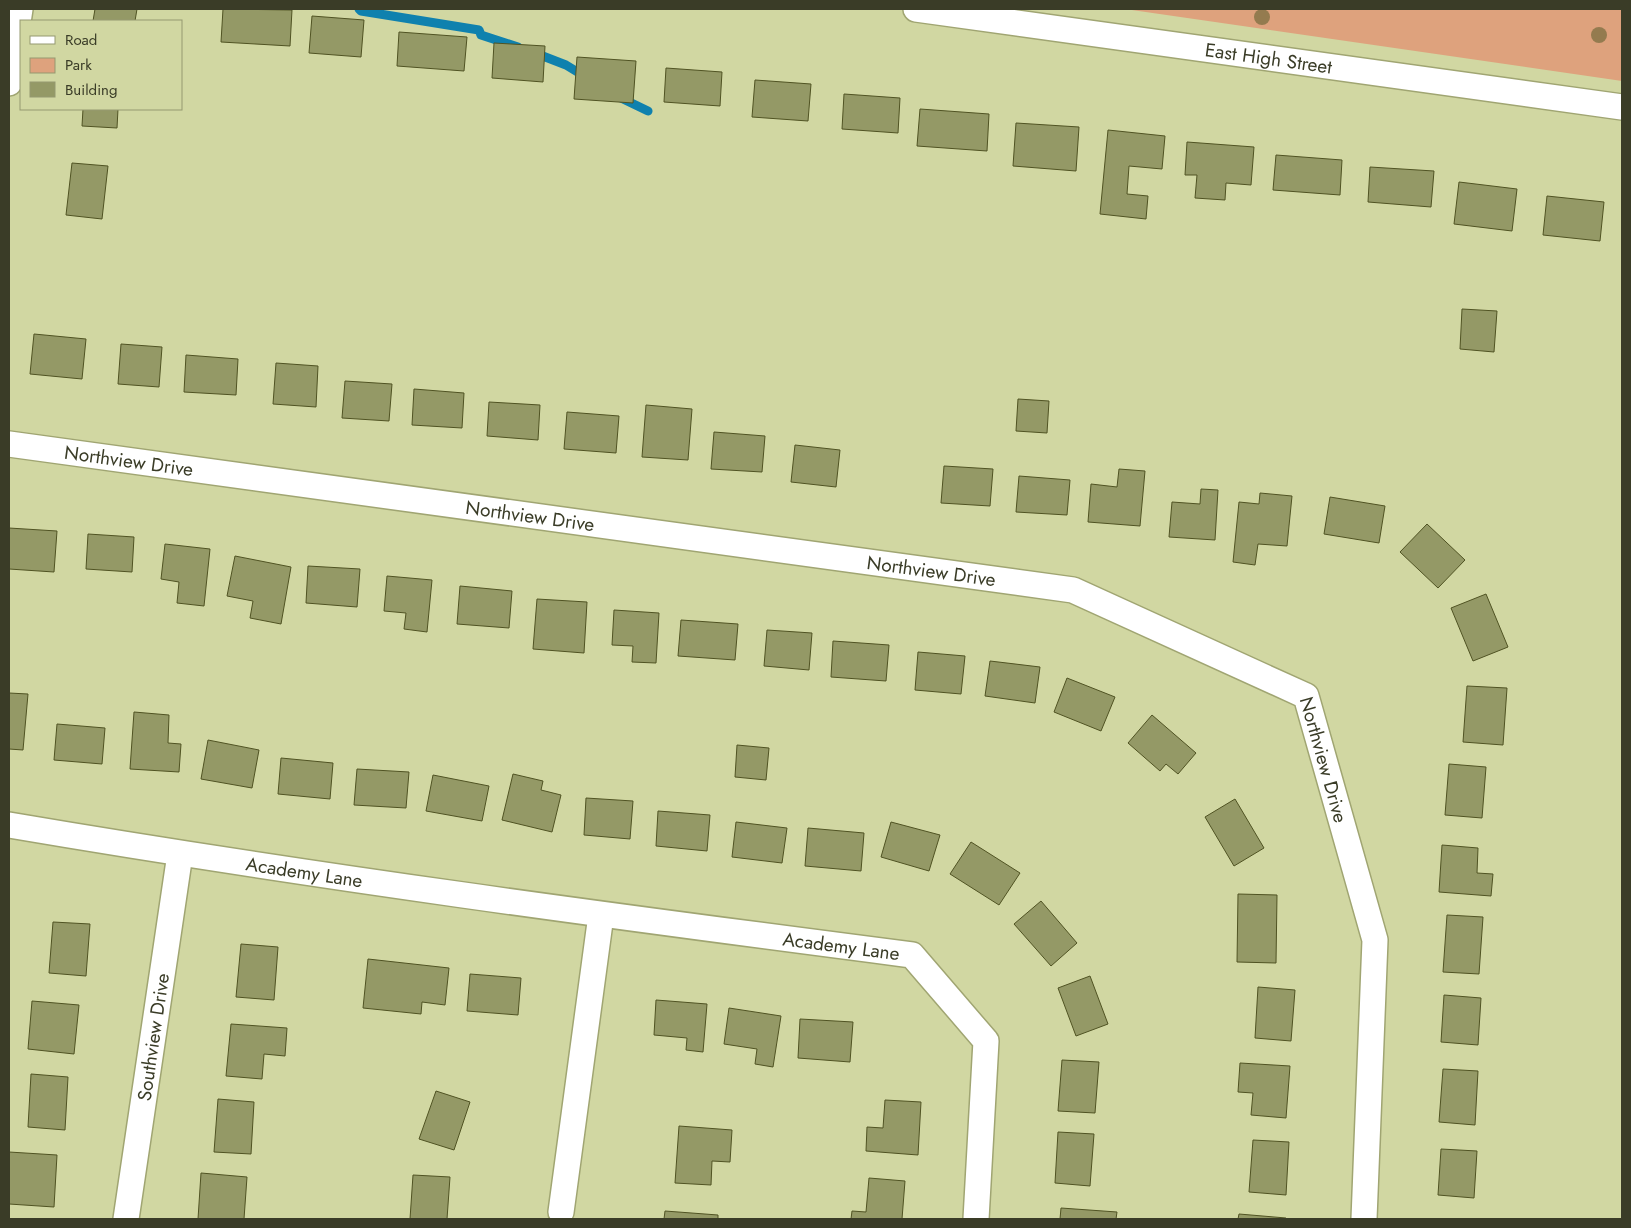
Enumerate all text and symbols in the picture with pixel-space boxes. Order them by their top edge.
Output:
legend [20,20,182,110]
text: Road [65,29,97,51]
street label: East High Street [1203,36,1334,81]
text: Park [65,54,92,76]
text: Building [65,79,117,101]
street label: Northview Drive [63,439,195,483]
street label: Northview Drive [464,494,596,538]
street label: Northview Drive [865,549,998,593]
street label: Northview Drive [1293,694,1354,826]
street label: Academy Lane [244,850,365,894]
street label: Academy Lane [781,925,901,967]
street label: Southview Drive [131,971,176,1103]

